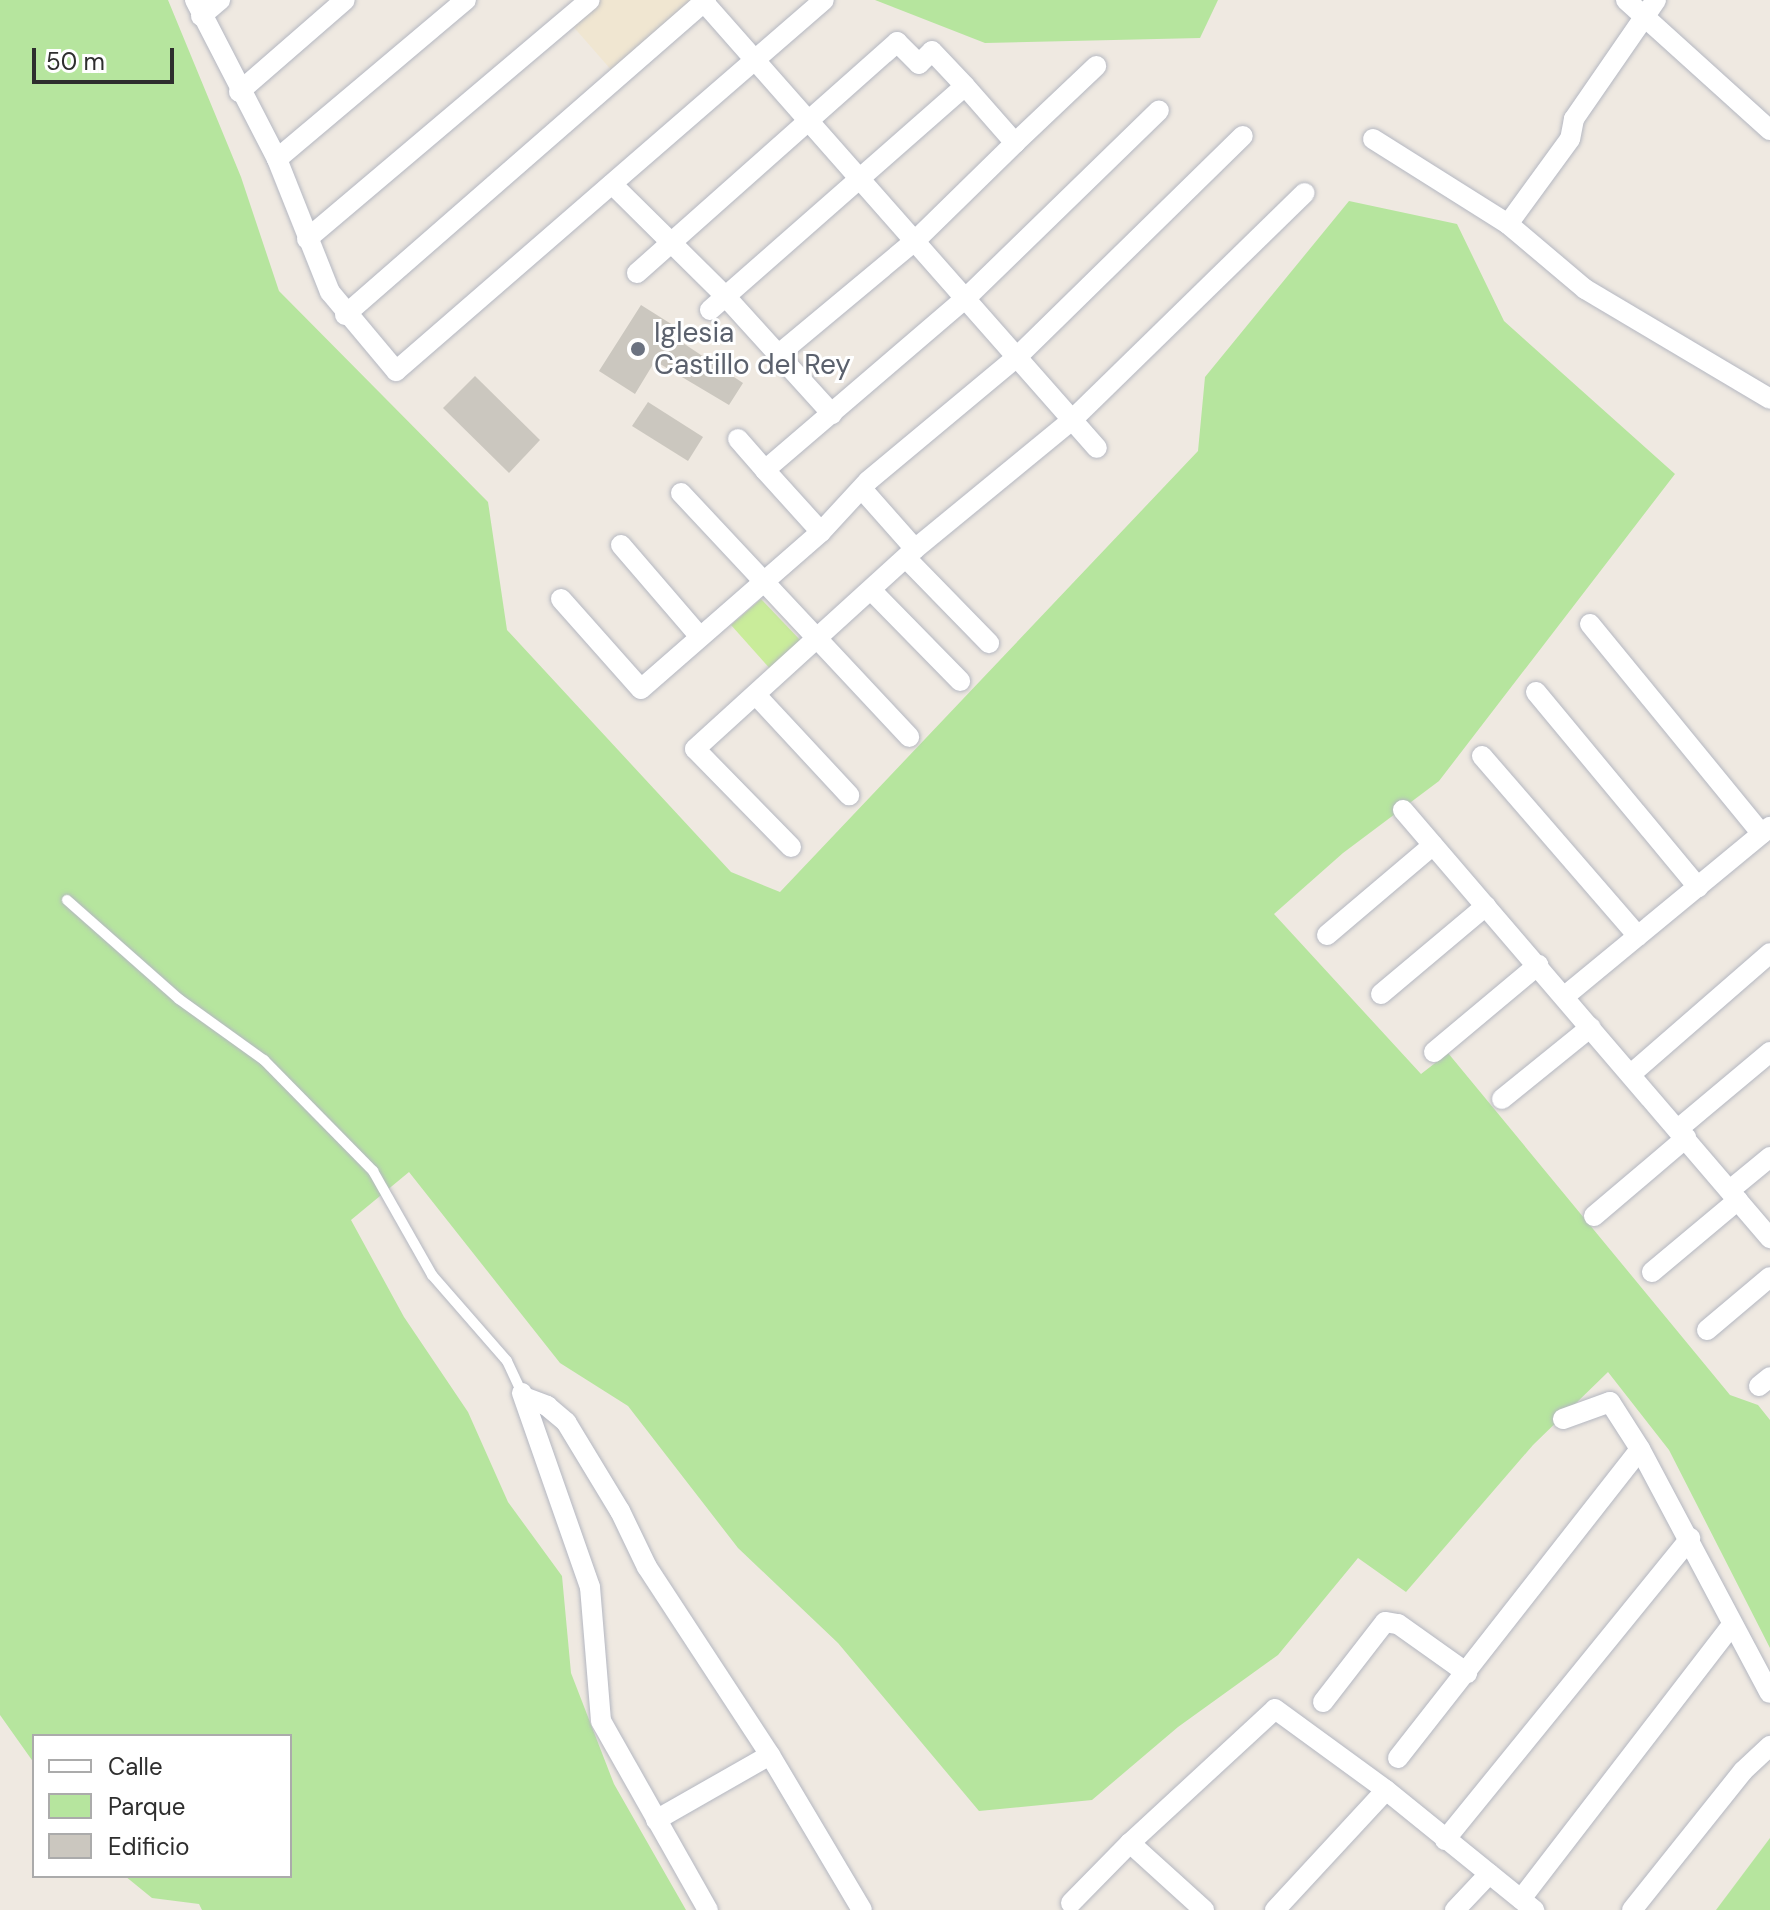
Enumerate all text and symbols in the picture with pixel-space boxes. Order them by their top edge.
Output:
scale bar [36,32,178,82]
text: 50 m [46,46,105,77]
place label: Iglesia Castillo del Rey [654,316,851,382]
marker: Iglesia Castillo del Rey [629,340,647,358]
legend [32,1734,292,1878]
text: Calle [108,1751,163,1782]
text: Parque [108,1791,185,1822]
text: Edificio [108,1831,190,1862]

